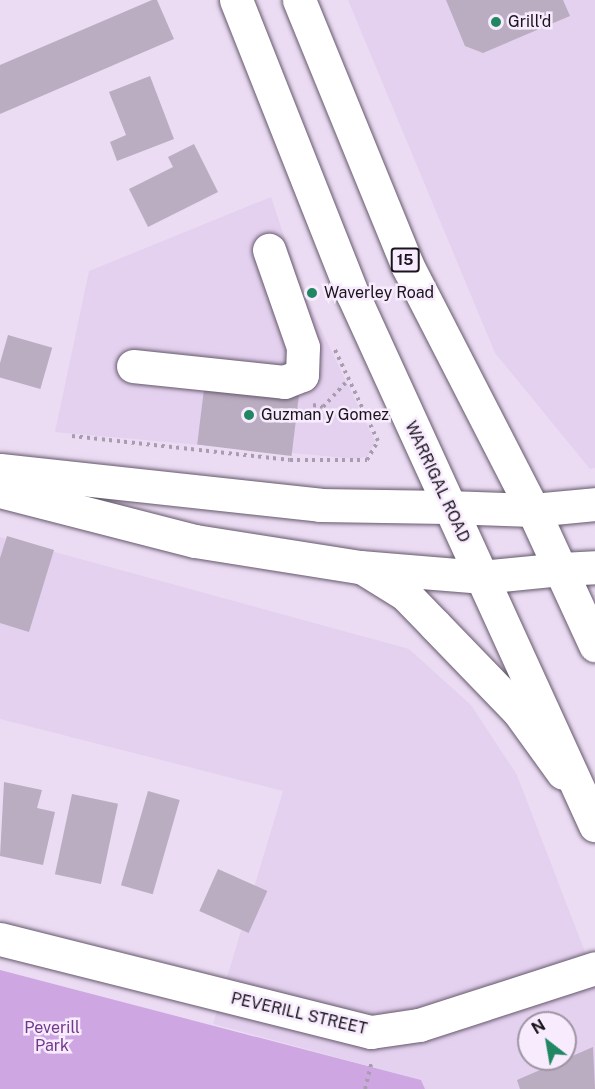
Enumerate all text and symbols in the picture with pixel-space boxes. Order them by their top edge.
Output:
place label: Grill'd [508,12,551,32]
marker: Grill'd [489,15,503,29]
road number: 15 [390,248,420,272]
place label: Waverley Road [324,283,434,303]
marker: Waverley Road [305,286,319,300]
place label: Guzman y Gomez [261,405,389,425]
marker: Guzman y Gomez [242,408,256,422]
street label: WARRIGAL ROAD [401,418,473,546]
street label: PEVERILL STREET [229,989,369,1039]
north arrow [517,1011,577,1071]
text: N [528,1015,549,1038]
park label: Peverill Park [24,1018,80,1056]

